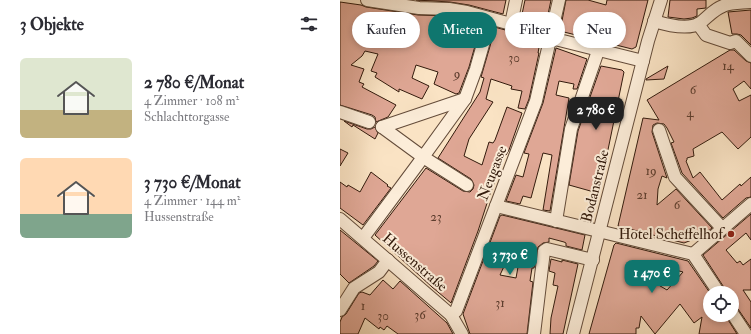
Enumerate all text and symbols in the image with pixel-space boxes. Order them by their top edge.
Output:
chip: Kaufen [352,12,420,48]
chip: Mieten [428,12,497,48]
chip: Filter [505,12,565,48]
chip: Neu [573,12,626,48]
icon: filters [298,13,320,35]
text: 3 Objekte [20,14,84,35]
house number: 30 [508,50,520,66]
house number: 14 [722,58,735,74]
house number: 9 [453,66,460,82]
text: 2 780 €/Monat [144,72,244,93]
icon: home [52,74,100,122]
house number: 6 [690,82,698,98]
text: 4 Zimmer · 108 m² [144,93,239,109]
pin: 2 780 € [559,97,633,131]
text: 2 780 € [577,102,615,118]
house number: 4 [686,105,694,121]
text: Schlachttorgasse [144,109,229,125]
street label: Neugasse [473,143,512,203]
street label: Bodanstraße [577,148,614,225]
house number: 19 [645,163,657,179]
text: 3 730 €/Monat [144,172,241,193]
icon: home [52,174,100,222]
house number: 21 [636,187,648,203]
text: 4 Zimmer · 144 m² [144,193,241,209]
house number: 6 [674,197,682,213]
text: Hussenstraße [144,209,214,225]
house number: 23 [430,209,442,225]
place label: Hotel Scheffelhof [618,225,725,244]
street label: Hussenstraße [378,229,451,296]
marker: Hotel Scheffelhof [726,229,736,239]
pin: 3 730 € [473,242,547,276]
text: 3 730 € [492,247,528,263]
pin: 1 470 € [615,260,689,294]
text: 1 470 € [633,265,671,281]
map controls [703,286,739,322]
button: locate [703,286,739,322]
house number: 31 [495,295,505,311]
house number: 1 [361,298,366,314]
house number: 36 [414,307,427,323]
house number: 30 [377,308,389,324]

